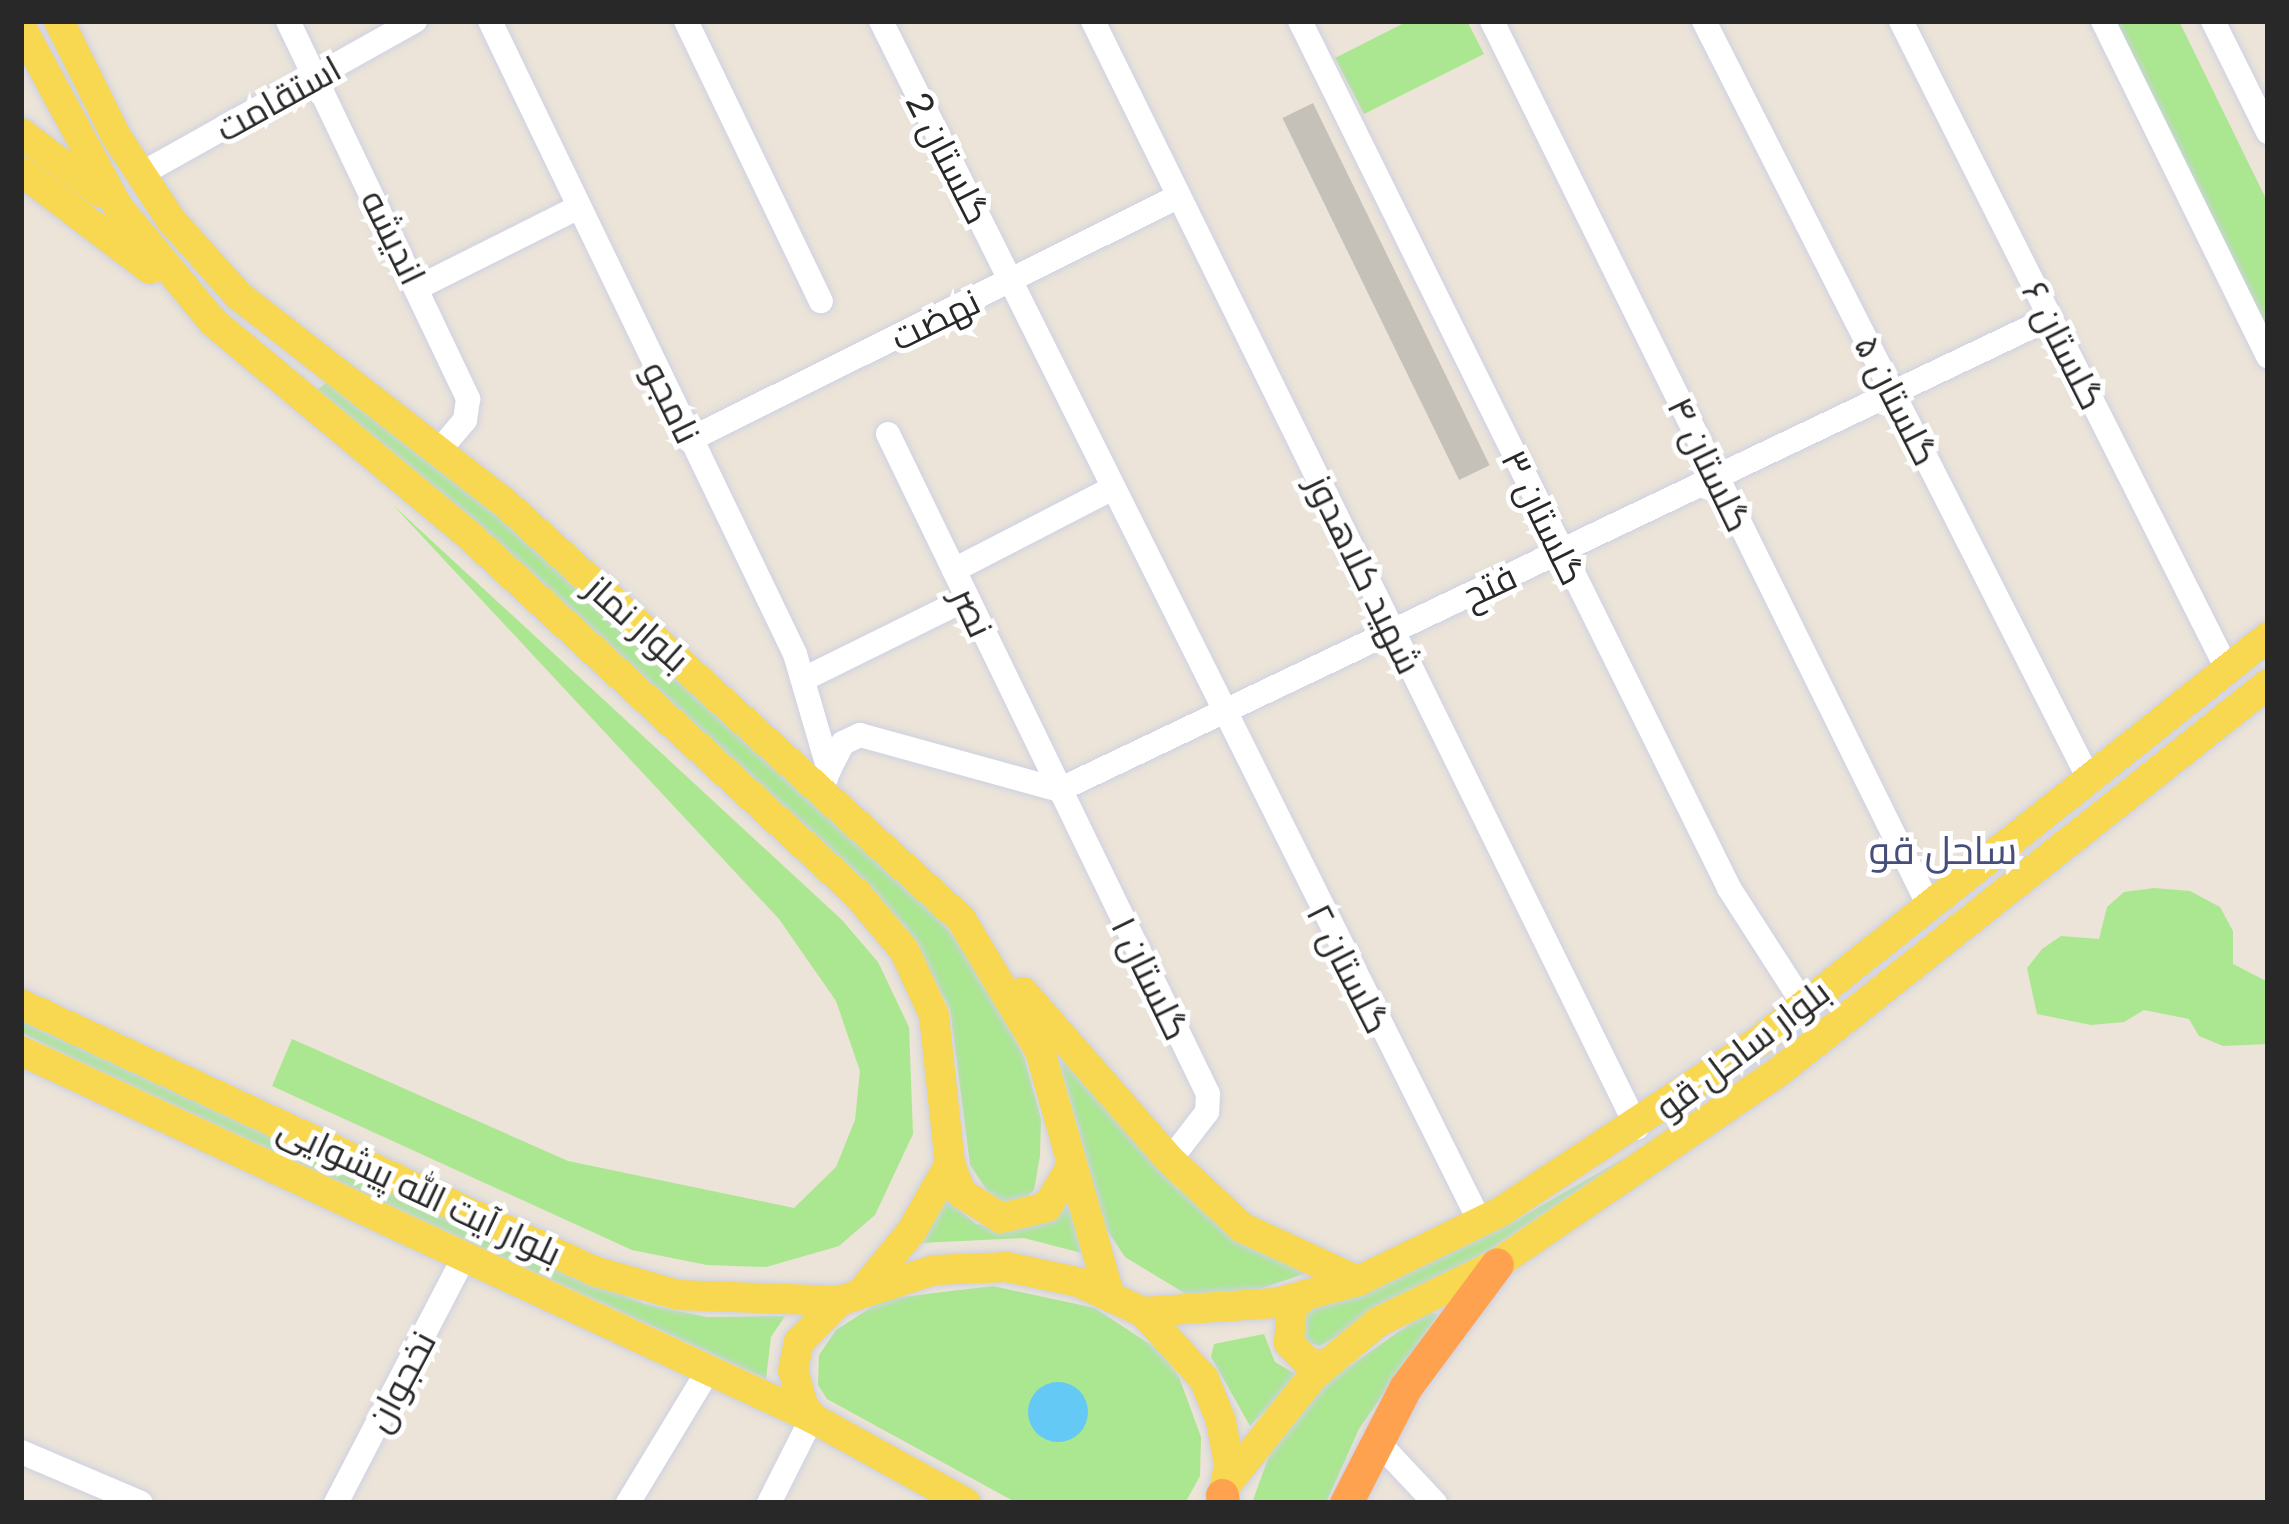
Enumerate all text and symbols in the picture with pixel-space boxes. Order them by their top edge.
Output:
street label: استقامت [208,46,348,150]
street label: گلستان 2 [898,85,1000,231]
street label: اندیشه [353,183,435,291]
street label: گلستان ۶ [2013,274,2115,416]
street label: نهضت [884,279,986,359]
street label: گلستان ۵ [1846,328,1948,472]
street label: نامجو [634,354,710,450]
street label: گلستان ۴ [1659,390,1761,538]
street label: گلستان ۳ [1493,442,1595,592]
street label: شهید کلاهدوز [1298,467,1432,681]
street label: فتح [1455,554,1523,616]
street label: بلوار نماز [578,566,698,680]
street label: نصر [943,580,1003,644]
district label: ساحل قو [1869,827,2017,873]
street label: گلستان ۲ [1298,896,1400,1040]
street label: گلستان ۱ [1103,909,1199,1047]
street label: بلوار ساحل قو [1646,970,1838,1128]
street label: بلوار آیت الله پیشوایی [272,1106,568,1274]
street label: نخجوان [356,1323,444,1439]

